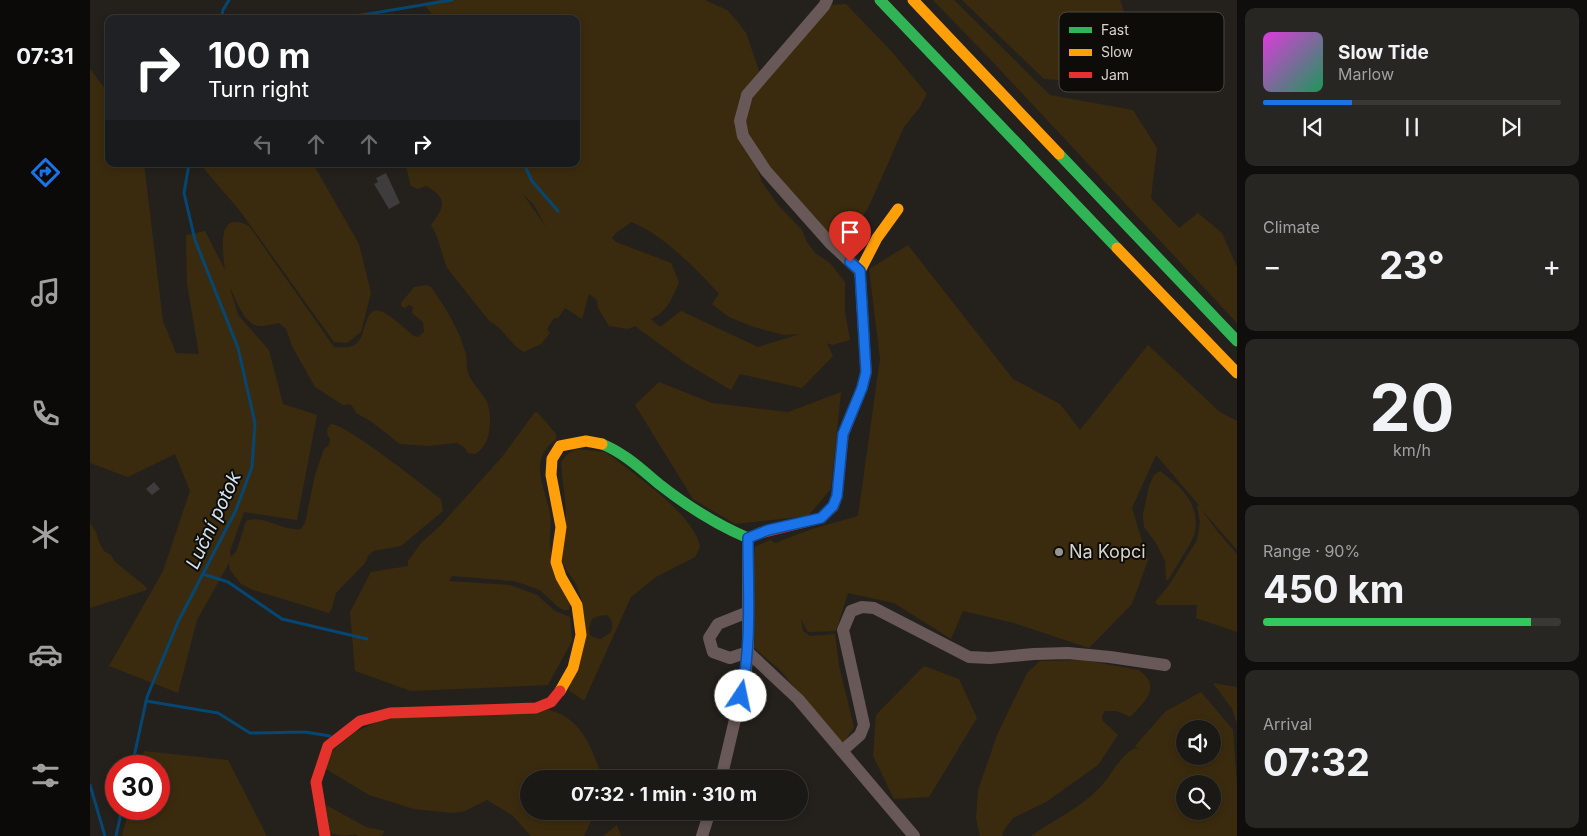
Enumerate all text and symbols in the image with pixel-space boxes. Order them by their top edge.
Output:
legend [1059,12,1224,92]
text: Fast [1101,21,1129,38]
text: 100 m [208,34,311,76]
icon: right [125,35,190,100]
text: Slow Tide [1338,41,1429,64]
text: 07:31 [16,43,74,69]
text: Slow [1101,43,1133,60]
text: Marlow [1338,64,1394,84]
text: Jam [1101,66,1129,83]
text: Turn right [208,76,309,102]
icon: previous [1299,113,1327,141]
icon: pause [1398,113,1426,141]
icon: next [1497,113,1525,141]
icon: left [249,130,277,158]
icon: ahead [302,130,330,158]
icon: ahead [355,130,383,158]
icon: right [408,130,436,158]
icon: directions [28,155,63,190]
pin [829,211,871,262]
text: Climate [1263,217,1320,237]
icon: arrive [836,218,864,246]
text: 23° [1379,242,1445,288]
text: − [1263,249,1282,283]
text: + [1542,249,1561,283]
icon: music [28,275,63,310]
text: 20 [1370,368,1454,447]
icon: phone [28,396,63,431]
text: km/h [1393,440,1431,460]
water label: Luční potok [181,467,246,573]
icon: climate [28,517,63,552]
place label: Na Kopci [1069,541,1146,562]
text: Range · 90% [1263,541,1360,561]
marker: Na Kopci [1053,546,1065,558]
text: 450 km [1263,566,1404,612]
icon: car [28,637,63,672]
position arrow [714,669,766,721]
text: Arrival [1263,714,1312,734]
map controls [1176,720,1221,820]
button: sound [1176,720,1221,765]
text: 07:32 [1263,739,1370,785]
speed limit sign: 30 [105,755,170,820]
icon: filters [28,758,63,793]
button: search [1176,775,1221,820]
text: 07:32 · 1 min · 310 m [571,783,757,806]

